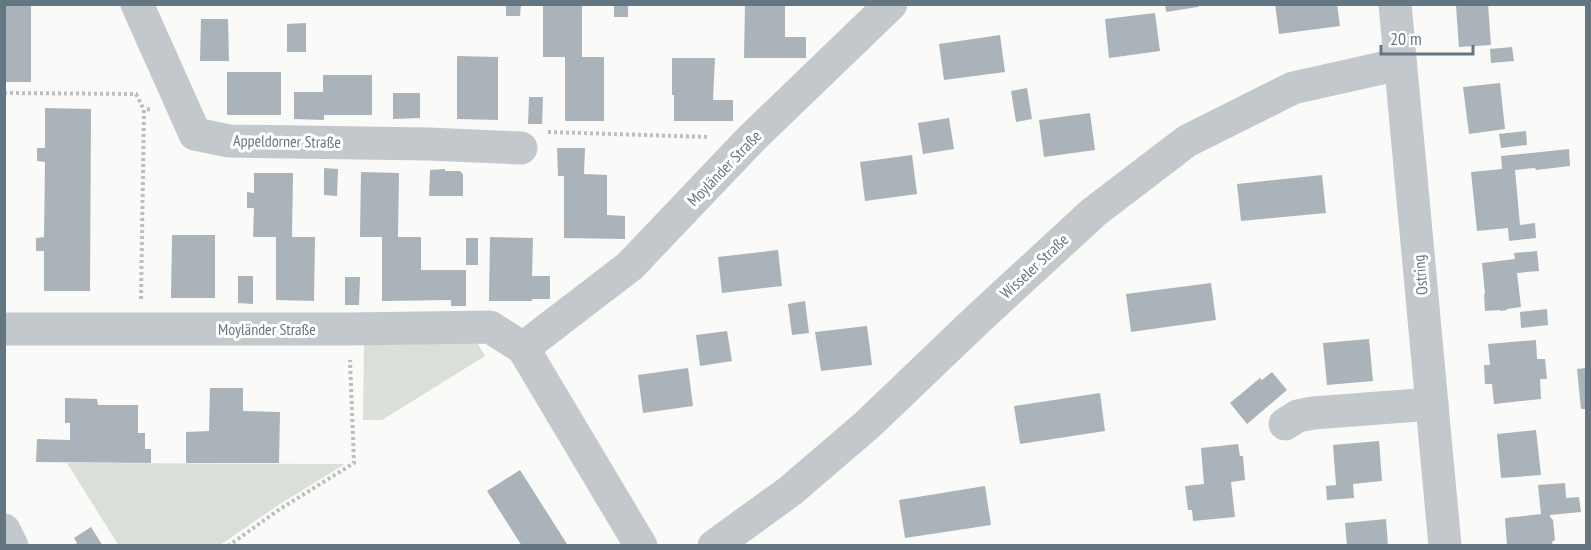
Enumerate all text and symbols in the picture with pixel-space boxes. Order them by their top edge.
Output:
scale bar [1381,18,1472,56]
text: 20 m [1390,27,1422,50]
street label: Moyländer Straße [683,126,765,210]
street label: Appeldorner Straße [233,130,341,152]
street label: Wisseler Straße [996,229,1072,303]
street label: Ostring [1408,254,1432,296]
street label: Moyländer Straße [218,319,316,339]

